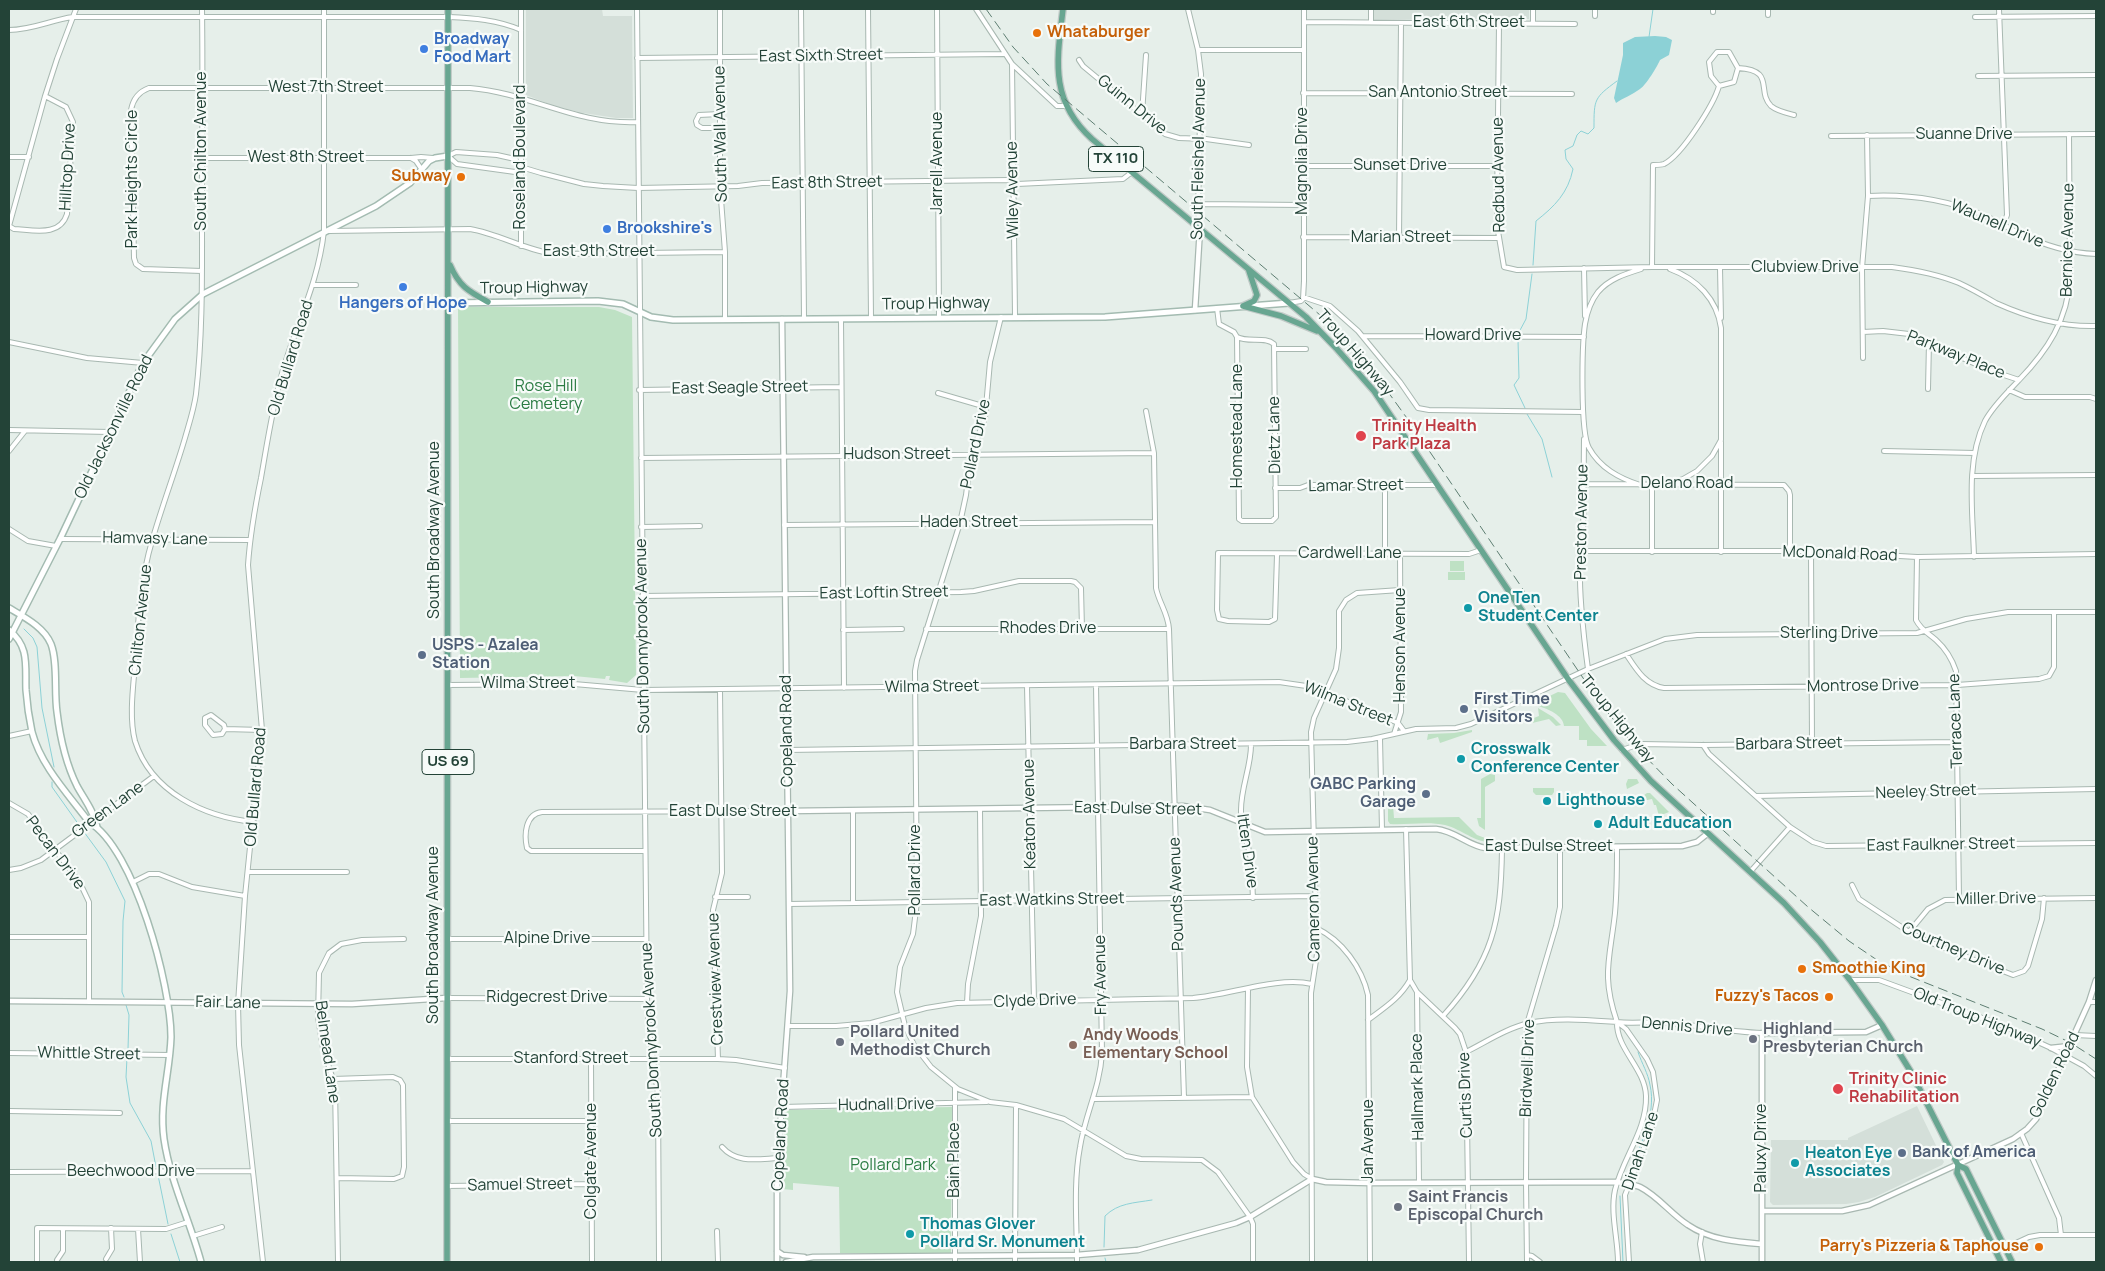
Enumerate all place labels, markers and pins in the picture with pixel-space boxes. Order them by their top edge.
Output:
place label: Whataburger [1047,23,1150,43]
marker: Whataburger [1031,27,1043,39]
place label: Broadway Food Mart [434,30,511,68]
marker: Broadway Food Mart [418,43,430,55]
place label: Subway [391,167,451,187]
marker: Subway [455,171,467,183]
place label: Brookshire's [617,219,712,239]
marker: Brookshire's [601,223,613,235]
marker: Hangers of Hope [397,281,409,293]
place label: Hangers of Hope [339,294,467,314]
place label: Trinity Health Park Plaza [1372,417,1477,455]
marker: Trinity Health Park Plaza [1354,429,1368,443]
place label: One Ten Student Center [1478,589,1599,627]
marker: One Ten Student Center [1462,602,1474,614]
place label: USPS - Azalea Station [432,636,539,674]
marker: USPS - Azalea Station [416,649,428,661]
place label: First Time Visitors [1474,690,1550,728]
marker: First Time Visitors [1458,703,1470,715]
place label: Crosswalk Conference Center [1471,740,1619,778]
marker: Crosswalk Conference Center [1455,753,1467,765]
place label: GABC Parking Garage [1310,775,1416,813]
marker: GABC Parking Garage [1420,788,1432,800]
place label: Lighthouse [1557,791,1645,811]
marker: Lighthouse [1541,795,1553,807]
place label: Adult Education [1608,814,1732,834]
marker: Adult Education [1592,818,1604,830]
place label: Smoothie King [1812,959,1926,979]
marker: Smoothie King [1796,963,1808,975]
place label: Fuzzy's Tacos [1715,987,1819,1007]
marker: Fuzzy's Tacos [1823,991,1835,1003]
place label: Highland Presbyterian Church [1763,1020,1923,1058]
place label: Pollard United Methodist Church [850,1023,991,1061]
place label: Andy Woods Elementary School [1083,1026,1228,1064]
marker: Highland Presbyterian Church [1747,1033,1759,1045]
marker: Pollard United Methodist Church [834,1036,846,1048]
marker: Andy Woods Elementary School [1067,1039,1079,1051]
place label: Trinity Clinic Rehabilitation [1849,1070,1959,1108]
marker: Trinity Clinic Rehabilitation [1831,1082,1845,1096]
place label: Bank of America [1912,1143,2036,1163]
place label: Heaton Eye Associates [1805,1144,1892,1182]
marker: Bank of America [1896,1147,1908,1159]
marker: Heaton Eye Associates [1789,1157,1801,1169]
place label: Saint Francis Episcopal Church [1408,1188,1543,1226]
marker: Saint Francis Episcopal Church [1392,1201,1404,1213]
place label: Thomas Glover Pollard Sr. Monument [920,1215,1085,1253]
marker: Thomas Glover Pollard Sr. Monument [904,1228,916,1240]
place label: Parry's Pizzeria & Taphouse [1820,1237,2029,1257]
marker: Parry's Pizzeria & Taphouse [2033,1241,2045,1253]

